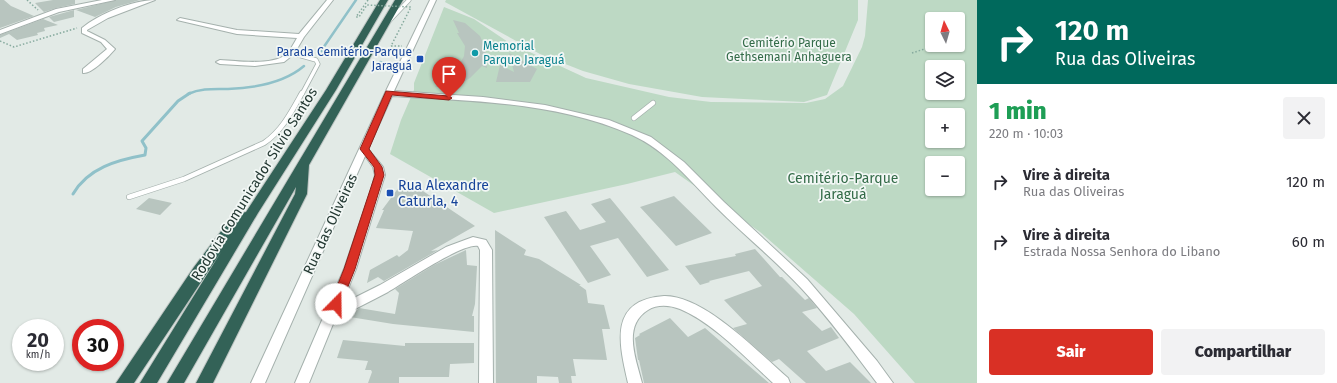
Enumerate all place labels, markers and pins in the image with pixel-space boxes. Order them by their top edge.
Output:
place label: Memorial Parque Jaraguá [483,39,564,67]
place label: Parada Cemitério-Parque Jaraguá [276,45,412,73]
marker: Memorial Parque Jaraguá [470,48,480,58]
marker: Parada Cemitério-Parque Jaraguá [415,54,425,64]
pin [432,57,466,98]
place label: Rua Alexandre Caturla, 4 [398,177,489,210]
marker: Rua Alexandre Caturla, 4 [385,188,395,198]

